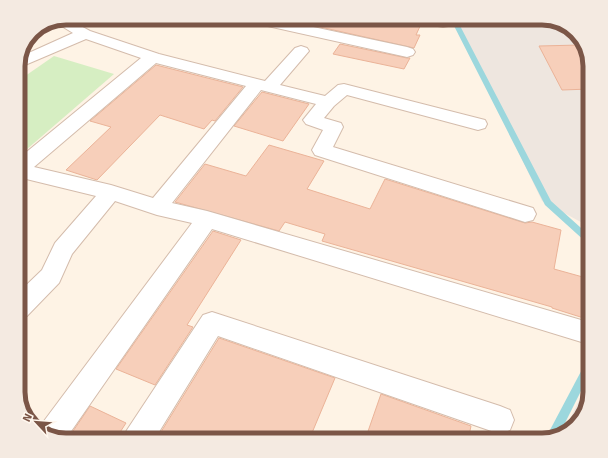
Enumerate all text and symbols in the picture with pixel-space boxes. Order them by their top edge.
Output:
north arrow [16,402,56,442]
text: N [20,412,35,424]

